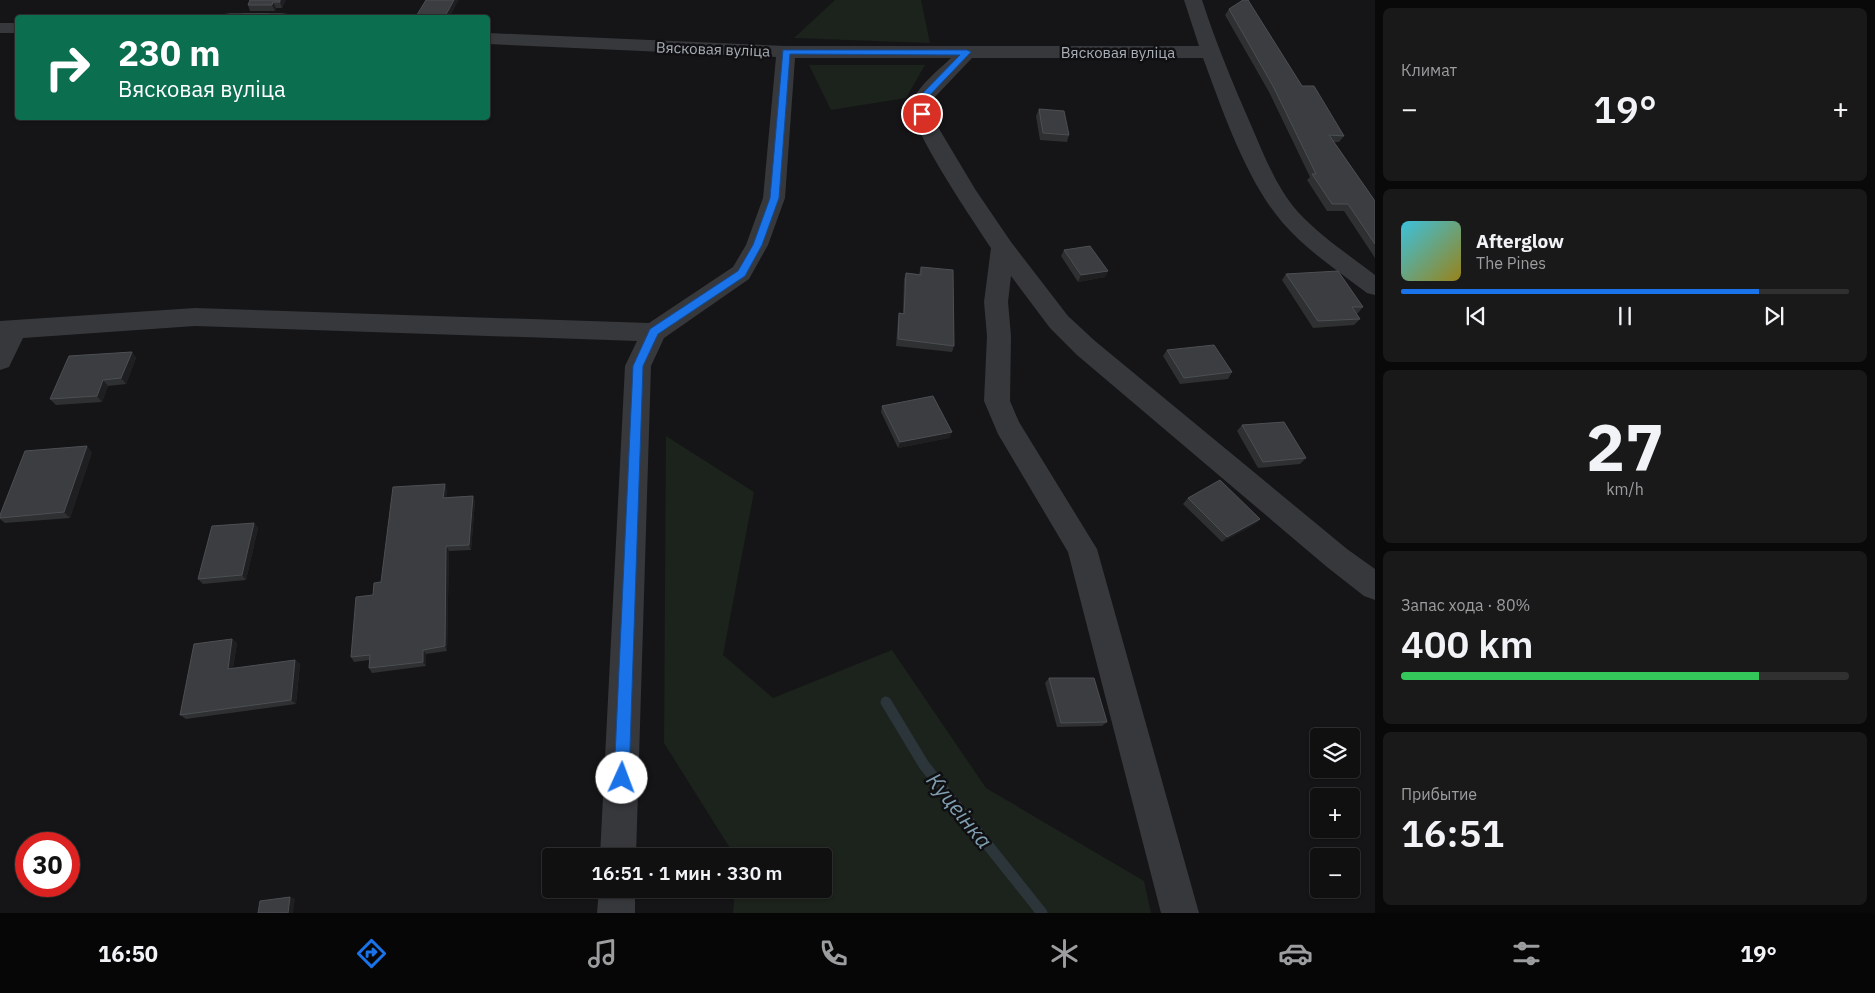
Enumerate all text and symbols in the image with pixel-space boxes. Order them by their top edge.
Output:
text: 230 m [118,30,221,76]
icon: right [35,35,100,100]
street label: Вясковая вуліца [655,38,771,60]
street label: Вясковая вуліца [1061,43,1175,62]
text: Климат [1401,60,1457,80]
text: Вясковая вуліца [118,74,286,103]
text: 19° [1593,84,1657,133]
text: − [1401,90,1418,127]
text: + [1832,90,1849,127]
pin [901,93,943,135]
icon: arrive [908,100,936,128]
text: Afterglow [1476,229,1564,253]
text: The Pines [1476,253,1546,273]
icon: previous [1462,302,1490,330]
icon: pause [1611,302,1639,330]
icon: next [1760,302,1788,330]
text: 27 [1586,404,1664,489]
text: km/h [1606,479,1644,499]
text: Запас хода · 80% [1401,595,1530,615]
text: 400 km [1401,619,1533,668]
map controls [1310,728,1360,898]
button: layers [1310,728,1360,778]
position arrow [595,751,647,803]
water label: Куцеінка [920,766,1000,854]
text: Прибытие [1401,784,1477,804]
button: + [1310,788,1360,838]
text: 16:51 [1401,808,1504,857]
speed limit sign: 30 [15,832,80,897]
button: − [1310,848,1360,898]
text: 16:51 · 1 мин · 330 m [592,861,782,885]
icon: directions [354,936,389,971]
icon: music [585,936,620,971]
icon: phone [816,936,851,971]
icon: climate [1047,936,1082,971]
icon: car [1278,936,1313,971]
icon: filters [1509,936,1544,971]
text: 16:50 [98,939,158,968]
text: 19° [1740,939,1777,968]

